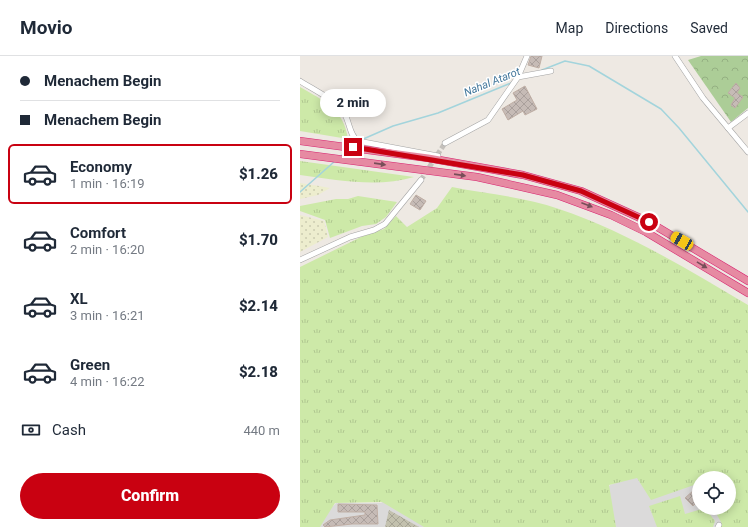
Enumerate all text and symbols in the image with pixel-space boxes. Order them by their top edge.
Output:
text: Movio [20,16,73,39]
text: Map [556,20,583,36]
text: Directions [605,20,668,36]
text: Saved [690,20,728,36]
water label: Nahal Atarot [462,65,523,99]
text: Menachem Begin [44,72,161,90]
callout: 2 min [320,89,386,117]
text: 2 min [337,95,369,110]
text: Menachem Begin [44,111,161,129]
route end [344,138,362,156]
icon: car [22,156,58,192]
text: Economy [70,158,132,176]
one-way arrow [374,161,386,167]
text: $1.26 [239,165,278,183]
one-way arrow [454,172,466,178]
text: 1 min · 16:19 [70,176,145,191]
one-way arrow [581,203,593,209]
route start [640,213,658,231]
icon: car [22,222,58,258]
text: Comfort [70,224,126,242]
car [669,230,695,252]
text: $1.70 [239,231,278,249]
text: 2 min · 16:20 [70,242,145,257]
one-way arrow [696,261,708,268]
icon: car [22,288,58,324]
text: XL [70,290,88,308]
text: $2.14 [239,297,278,315]
text: 3 min · 16:21 [70,308,145,323]
icon: car [22,354,58,390]
text: Green [70,356,110,374]
text: $2.18 [239,363,278,381]
text: 4 min · 16:22 [70,374,145,389]
icon: cash [20,419,42,441]
text: Cash [52,421,86,439]
text: 440 m [243,423,280,438]
map controls [692,471,736,515]
button: locate [692,471,736,515]
button: Confirm [20,473,280,519]

